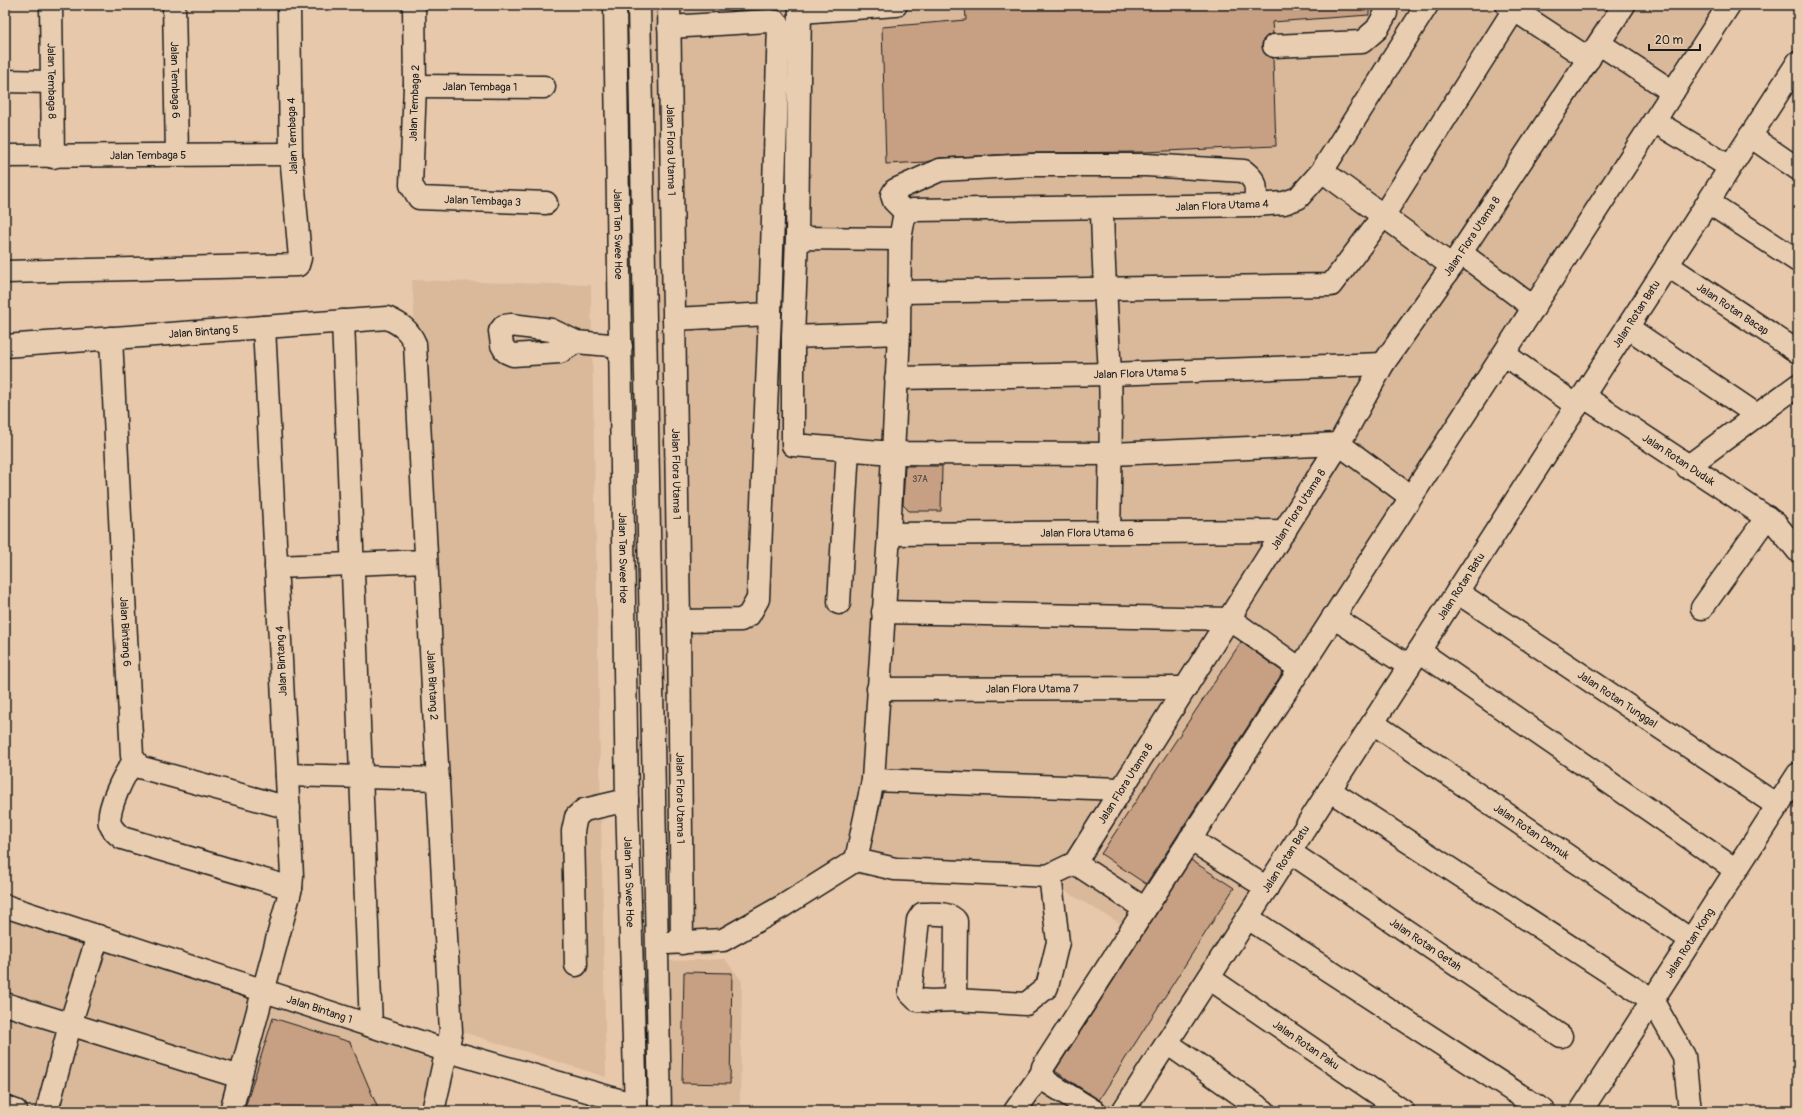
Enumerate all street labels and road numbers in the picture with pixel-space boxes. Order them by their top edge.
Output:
street label: Jalan Tembaga 6 [168,41,182,119]
street label: Jalan Tembaga 8 [44,43,59,120]
street label: Jalan Tembaga 2 [407,64,422,142]
street label: Jalan Tembaga 1 [442,80,518,94]
street label: Jalan Tembaga 4 [285,97,300,175]
street label: Jalan Flora Utama 1 [664,104,678,196]
street label: Jalan Tembaga 5 [110,149,186,162]
street label: Jalan Tan Swee Hoe [611,188,625,280]
street label: Jalan Tembaga 3 [444,193,521,209]
street label: Jalan Flora Utama 8 [1441,194,1503,279]
street label: Jalan Flora Utama 4 [1175,197,1270,214]
street label: Jalan Rotan Batu [1610,278,1663,350]
street label: Jalan Rotan Bacap [1694,281,1771,338]
street label: Jalan Bintang 5 [168,323,239,341]
street label: Jalan Flora Utama 5 [1093,365,1187,381]
street label: Jalan Flora Utama 1 [669,428,683,520]
street label: Jalan Rotan Duduk [1640,431,1718,489]
street label: Jalan Flora Utama 8 [1268,466,1329,552]
street label: Jalan Tan Swee Hoe [616,512,630,604]
street label: Jalan Flora Utama 6 [1040,526,1134,540]
street label: Jalan Rotan Batu [1435,550,1488,623]
street label: Jalan Bintang 6 [117,596,134,667]
street label: Jalan Bintang 4 [273,625,290,696]
street label: Jalan Bintang 2 [424,650,441,721]
street label: Jalan Rotan Tunggal [1575,668,1660,731]
street label: Jalan Flora Utama 7 [985,682,1079,696]
street label: Jalan Flora Utama 8 [1095,741,1156,826]
street label: Jalan Flora Utama 1 [673,752,687,844]
street label: Jalan Rotan Demuk [1491,801,1572,862]
street label: Jalan Rotan Batu [1259,823,1312,895]
street label: Jalan Tan Swee Hoe [621,836,637,928]
street label: Jalan Rotan Kong [1662,905,1717,981]
street label: Jalan Rotan Getah [1387,916,1464,974]
street label: Jalan Bintang 1 [285,993,354,1026]
street label: Jalan Rotan Paku [1270,1018,1342,1072]

